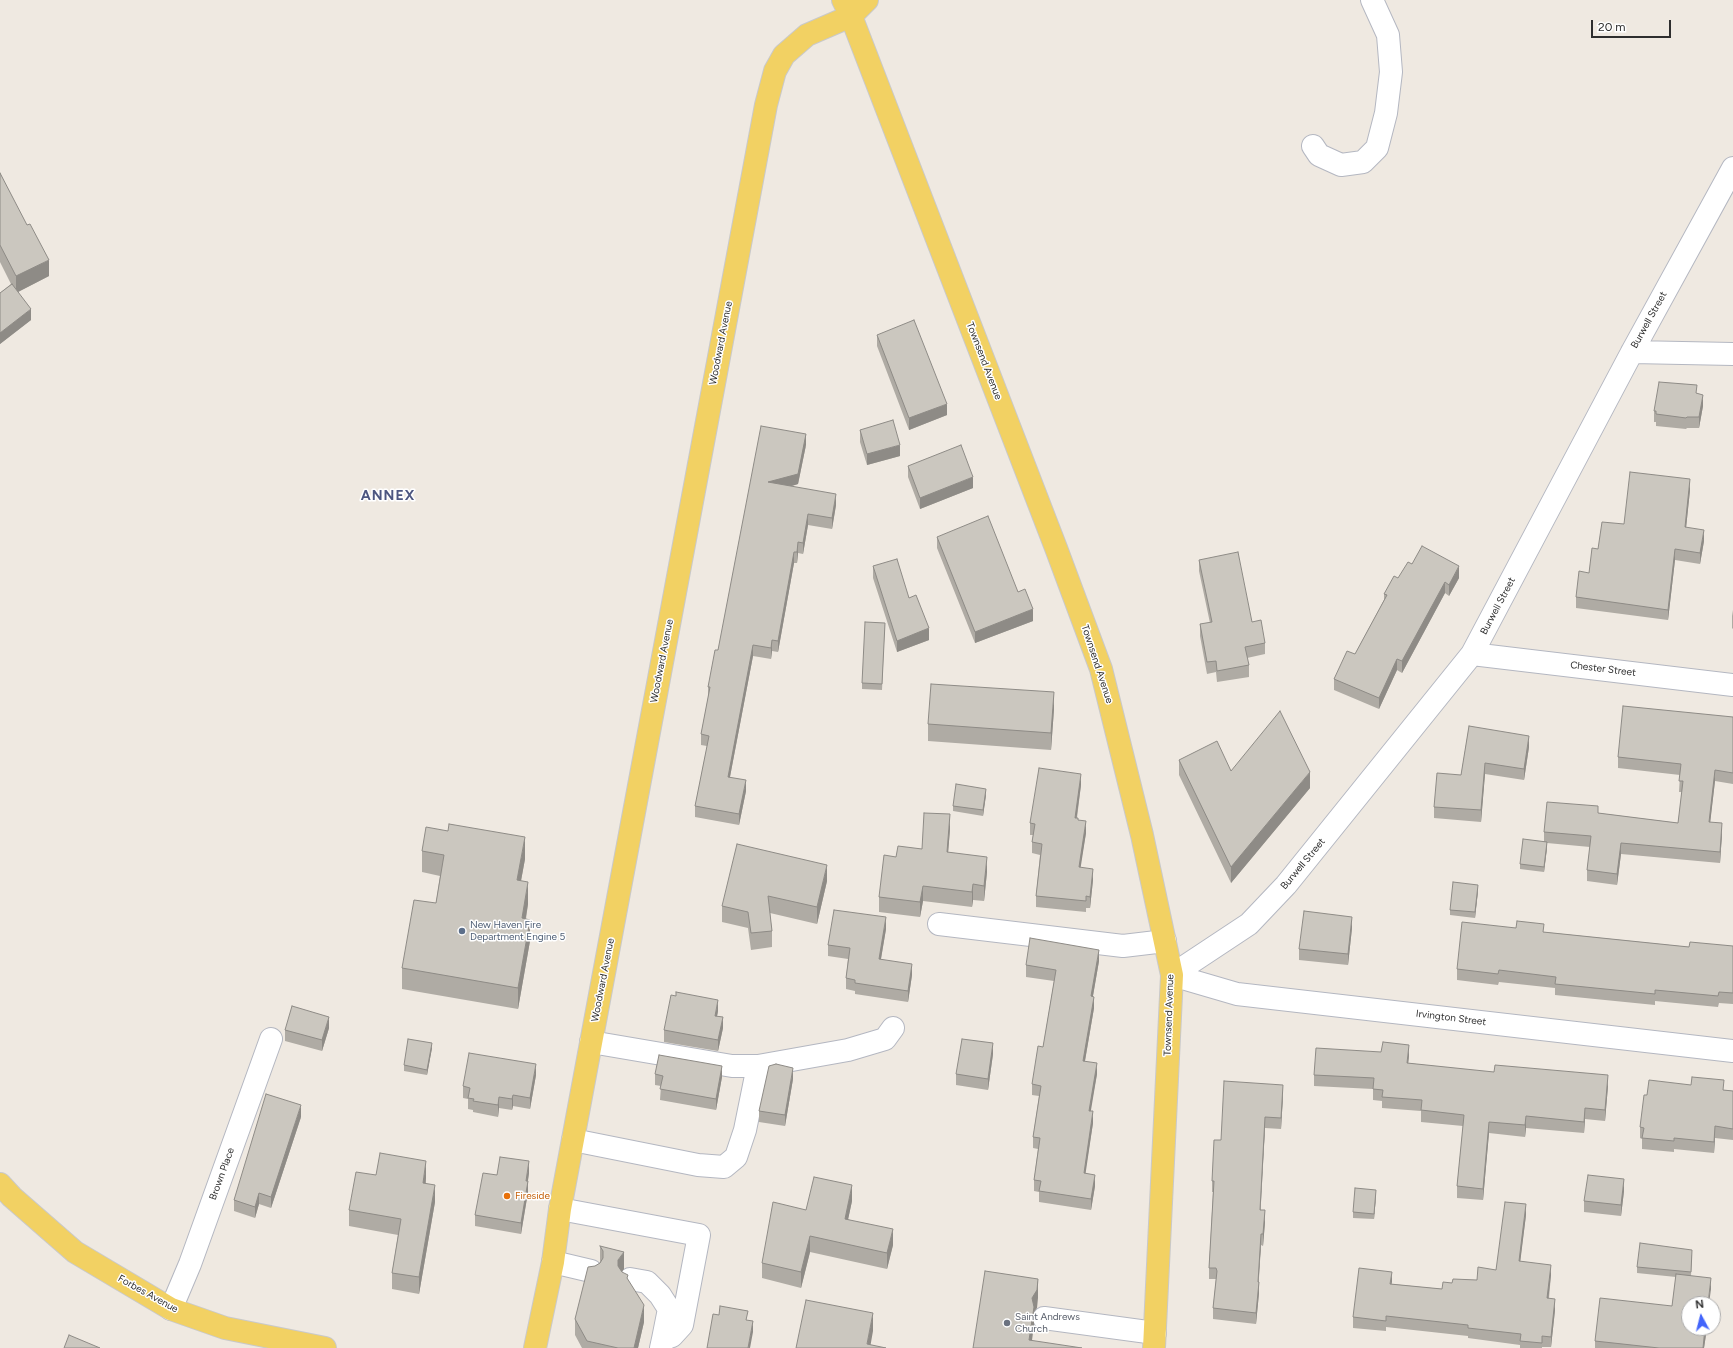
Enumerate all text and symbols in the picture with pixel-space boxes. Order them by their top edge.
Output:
scale bar [1593,12,1673,38]
text: 20 m [1598,20,1626,34]
street label: Burwell Street [1628,289,1670,351]
street label: Woodward Avenue [707,300,735,386]
street label: Townsend Avenue [964,321,1004,401]
district label: ANNEX [361,488,415,504]
street label: Burwell Street [1478,575,1518,637]
street label: Woodward Avenue [648,618,676,704]
street label: Townsend Avenue [1079,623,1115,705]
street label: Chester Street [1570,659,1636,679]
street label: Burwell Street [1278,836,1328,892]
place label: New Haven Fire Department Engine 5 [470,919,565,942]
marker: New Haven Fire Department Engine 5 [457,926,467,936]
street label: Woodward Avenue [589,937,617,1023]
street label: Townsend Avenue [1162,974,1176,1056]
street label: Irvington Street [1415,1008,1487,1028]
street label: Brown Place [207,1146,237,1202]
place label: Fireside [515,1190,550,1202]
marker: Fireside [502,1191,512,1201]
street label: Forbes Avenue [116,1273,180,1315]
north arrow [1681,1296,1721,1336]
text: N [1695,1298,1705,1312]
place label: Saint Andrews Church [1015,1311,1080,1334]
marker: Saint Andrews Church [1002,1318,1012,1328]

